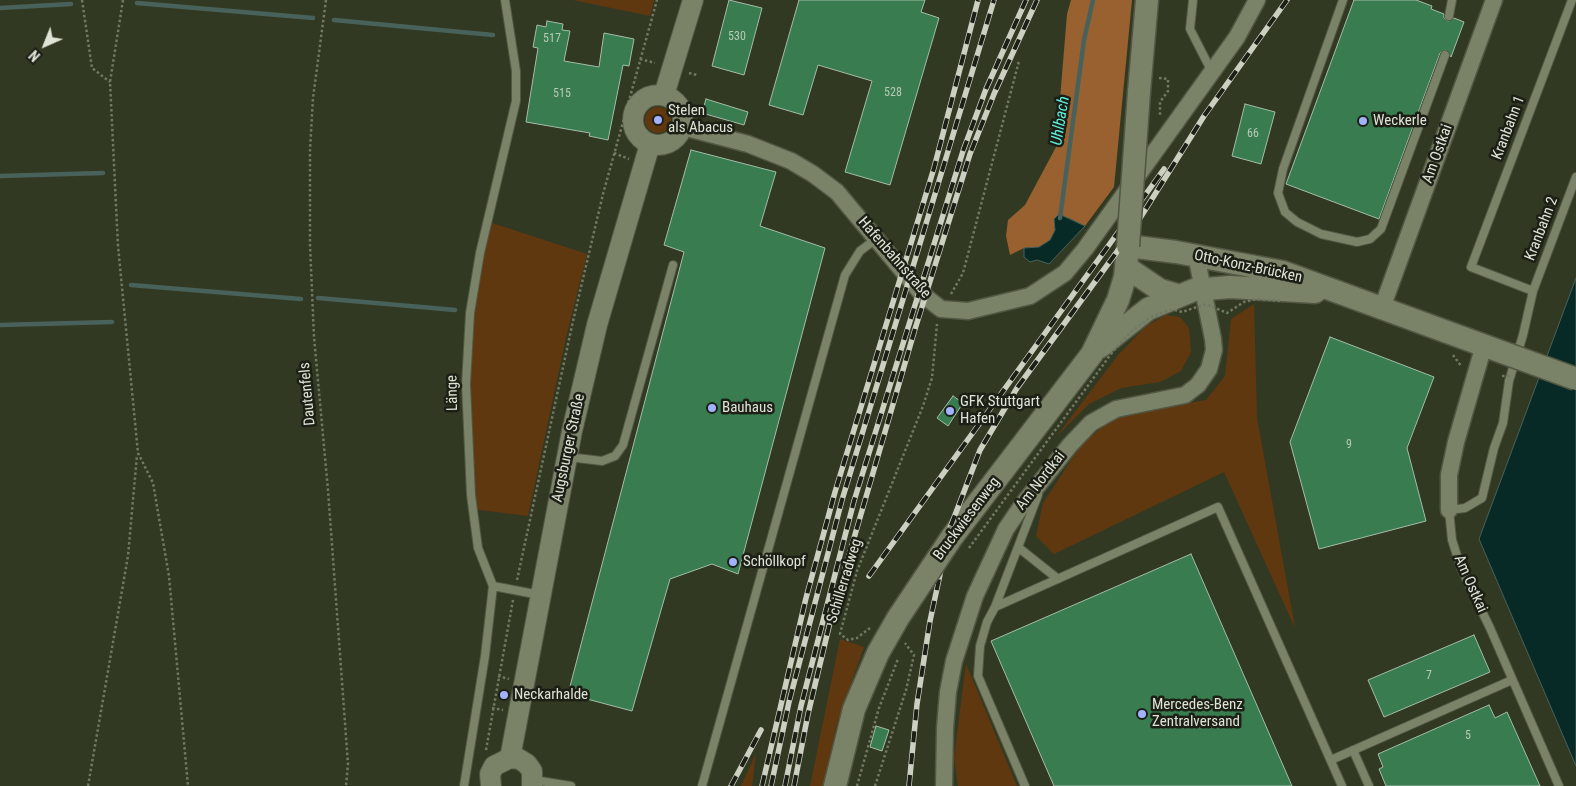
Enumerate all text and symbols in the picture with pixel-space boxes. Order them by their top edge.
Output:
north arrow [20,20,70,70]
house number: 530 [728,30,746,44]
house number: 517 [543,32,561,46]
text: N [26,47,43,65]
house number: 528 [884,86,902,100]
house number: 515 [553,87,571,101]
street label: Kranbahn 1 [1489,94,1529,162]
water label: Uhlbach [1048,95,1074,147]
place label: Stelen als Abacus [668,102,733,137]
place label: Weckerle [1373,112,1427,130]
marker: Stelen als Abacus [652,114,664,126]
marker: Weckerle [1357,115,1369,127]
street label: Am Ostkai [1419,122,1457,186]
house number: 66 [1247,127,1259,141]
street label: Kranbahn 2 [1522,195,1562,263]
street label: Hafenbahnstraße [854,214,934,302]
street label: Otto-Konz-Brücken [1192,247,1304,287]
street label: Dautenfels [296,362,320,426]
street label: Länge [444,375,462,411]
street label: Augsburger Straße [549,392,589,504]
place label: GFK Stuttgart Hafen [960,393,1040,428]
place label: Bauhaus [722,399,773,417]
marker: Bauhaus [706,402,718,414]
marker: GFK Stuttgart Hafen [944,405,956,417]
house number: 9 [1346,438,1352,452]
street label: Am Nordkai [1013,448,1069,514]
street label: Bruckwiesenweg [930,474,1004,564]
street label: Schillerradweg [824,537,866,625]
street label: Am Ostkai [1449,552,1491,616]
place label: Schöllkopf [743,553,806,571]
marker: Schöllkopf [727,556,739,568]
house number: 7 [1426,669,1432,683]
place label: Neckarhalde [514,686,588,704]
marker: Neckarhalde [498,689,510,701]
place label: Mercedes-Benz Zentralversand [1152,696,1243,731]
marker: Mercedes-Benz Zentralversand [1136,708,1148,720]
house number: 5 [1465,729,1471,743]

